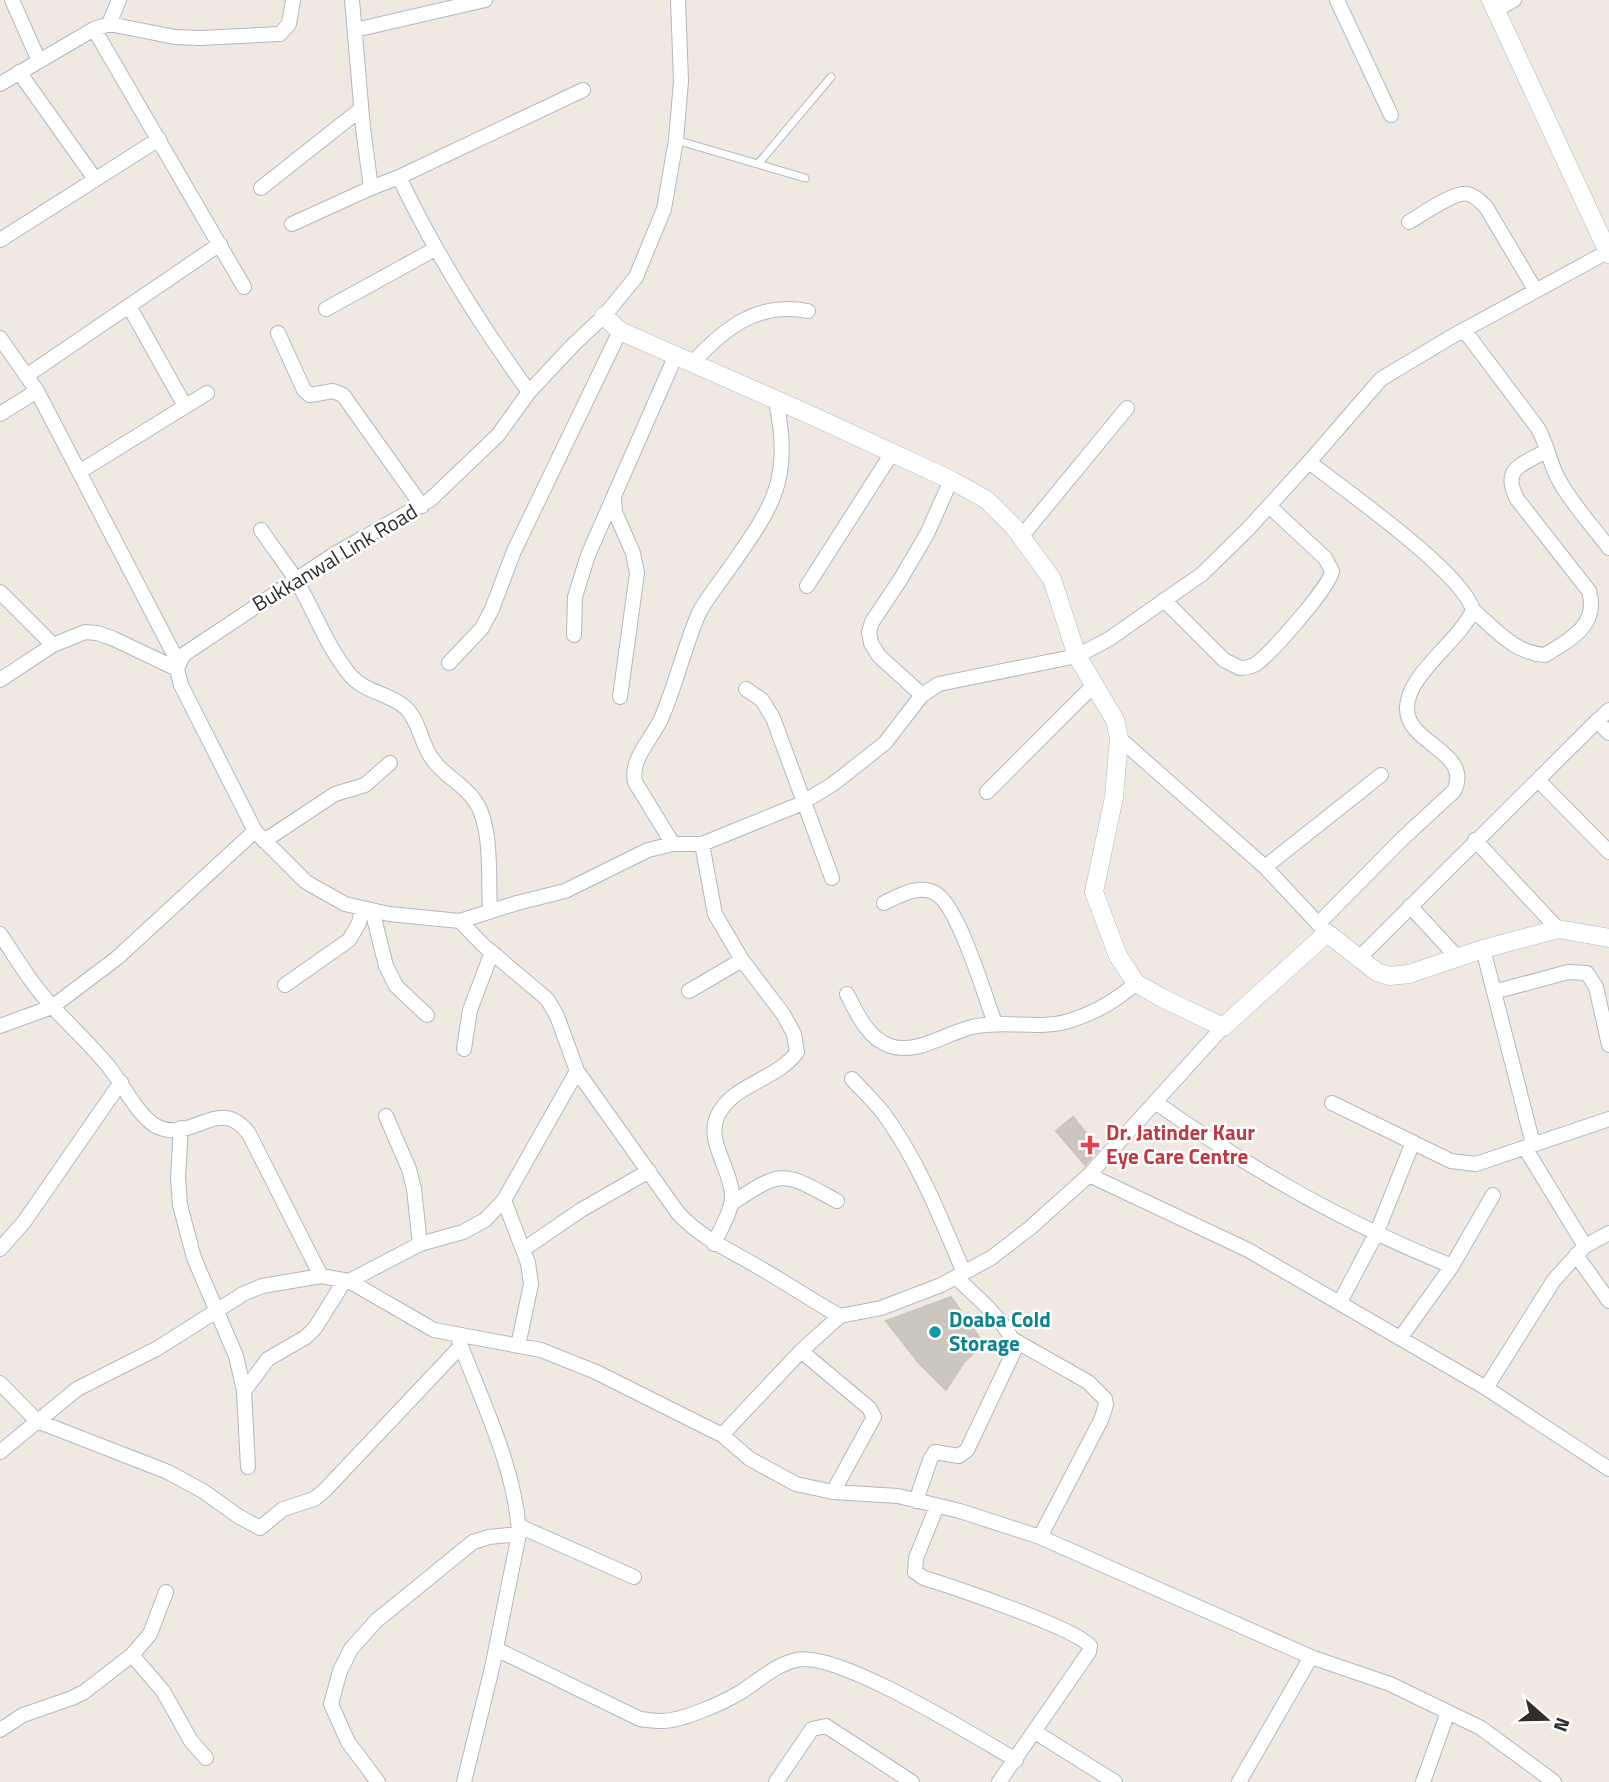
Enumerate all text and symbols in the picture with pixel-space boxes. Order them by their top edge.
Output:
street label: Bukkanwal Link Road [246,495,423,619]
place label: Dr. Jatinder Kaur Eye Care Centre [1106,1116,1255,1172]
marker: Dr. Jatinder Kaur Eye Care Centre [1080,1135,1100,1155]
place label: Doaba Cold Storage [949,1303,1051,1359]
marker: Doaba Cold Storage [927,1324,943,1340]
north arrow [1511,1684,1581,1754]
text: N [1547,1714,1578,1736]

